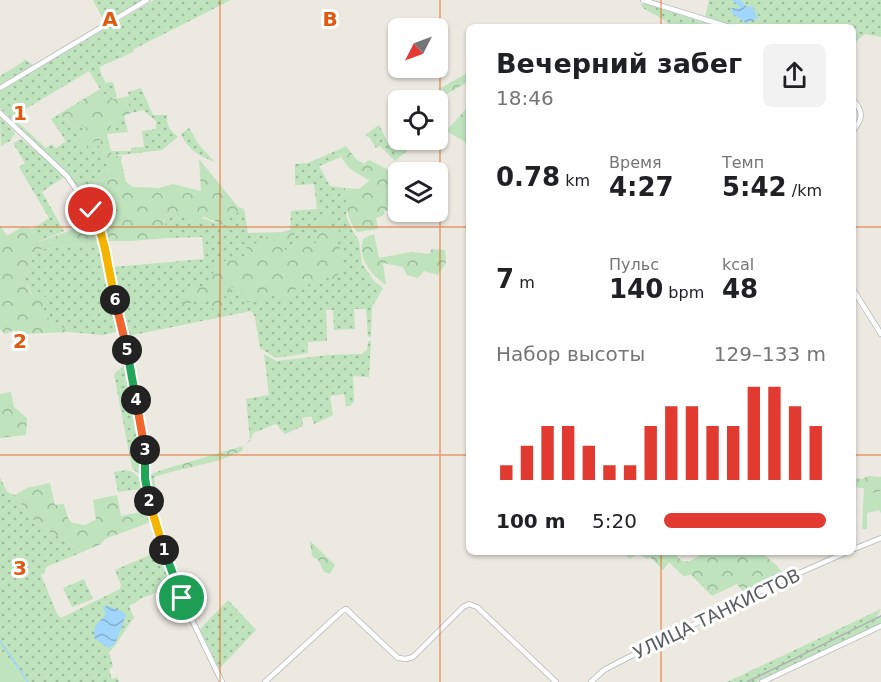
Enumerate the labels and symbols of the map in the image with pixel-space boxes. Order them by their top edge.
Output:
text: A [102,7,118,31]
text: B [322,7,338,31]
north arrow [388,18,448,78]
text: 1 [13,101,27,125]
pin [65,184,116,235]
pin: 6 [100,285,130,315]
text: 2 [13,329,27,353]
pin: 5 [112,335,142,365]
pin: 4 [121,385,151,415]
pin: 3 [130,435,160,465]
pin: 2 [134,486,164,516]
pin: 1 [149,535,179,565]
text: 3 [13,556,27,580]
street label: УЛИЦА ТАНКИСТОВ [630,564,804,663]
pin [156,572,207,623]

